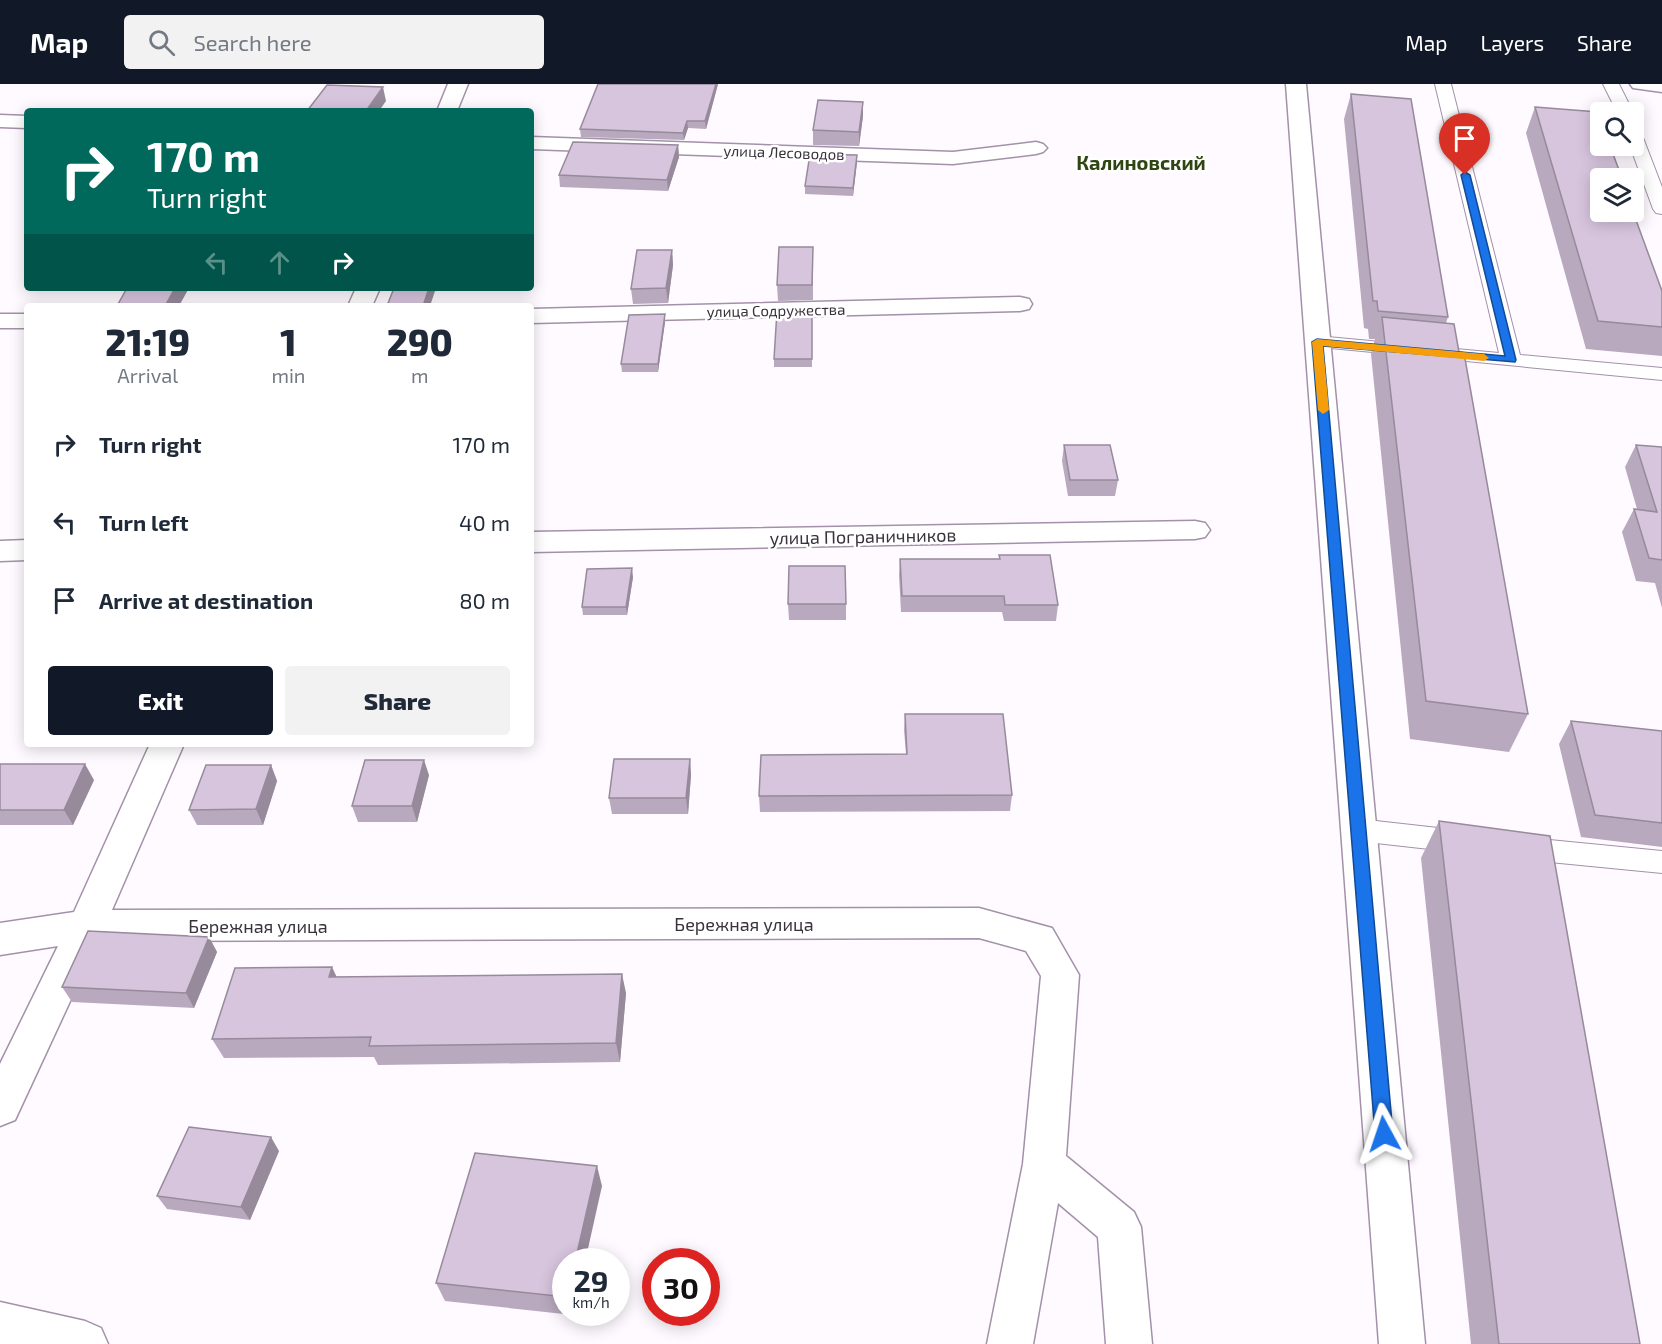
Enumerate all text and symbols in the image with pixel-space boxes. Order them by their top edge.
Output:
search box [124,15,544,69]
text: Map [30,25,88,59]
icon: search [145,26,178,59]
text: Search here [193,29,312,55]
text: Map [1405,30,1447,55]
text: Layers [1480,30,1544,55]
text: Share [1577,30,1632,55]
map controls [1590,102,1644,222]
button: search [1590,102,1644,156]
pin [1439,113,1490,175]
icon: arrive [1448,122,1481,155]
text: 170 m [147,130,260,180]
icon: right [48,132,126,210]
street label: улица Лесоводов [723,141,845,164]
district label: Калиновский [1076,150,1206,174]
button: layers [1590,168,1644,222]
text: Turn right [147,181,267,213]
icon: left [200,246,233,279]
icon: ahead [263,246,296,279]
icon: right [326,246,359,279]
street label: улица Содружества [707,300,846,321]
text: 21:19 [105,320,190,363]
text: 1 [280,320,297,363]
text: 290 [387,320,453,363]
text: Arrival [117,363,178,387]
text: min [271,363,305,387]
text: m [411,363,429,387]
icon: right [48,428,81,461]
text: Turn right [99,431,201,457]
text: 170 m [453,431,510,457]
icon: left [48,506,81,539]
text: Turn left [99,509,188,535]
text: 40 m [459,509,510,535]
street label: улица Пограничников [769,523,957,549]
icon: arrive [48,584,81,617]
text: Arrive at destination [99,587,313,613]
text: 80 m [459,587,510,613]
button: Exit [48,666,273,735]
button: Share [285,666,510,735]
street label: Бережная улица [674,913,814,935]
street label: Бережная улица [188,915,328,937]
position arrow [1352,1102,1416,1166]
speed limit sign: 30 [642,1248,720,1326]
text: 29 [573,1262,609,1298]
text: km/h [572,1293,610,1311]

